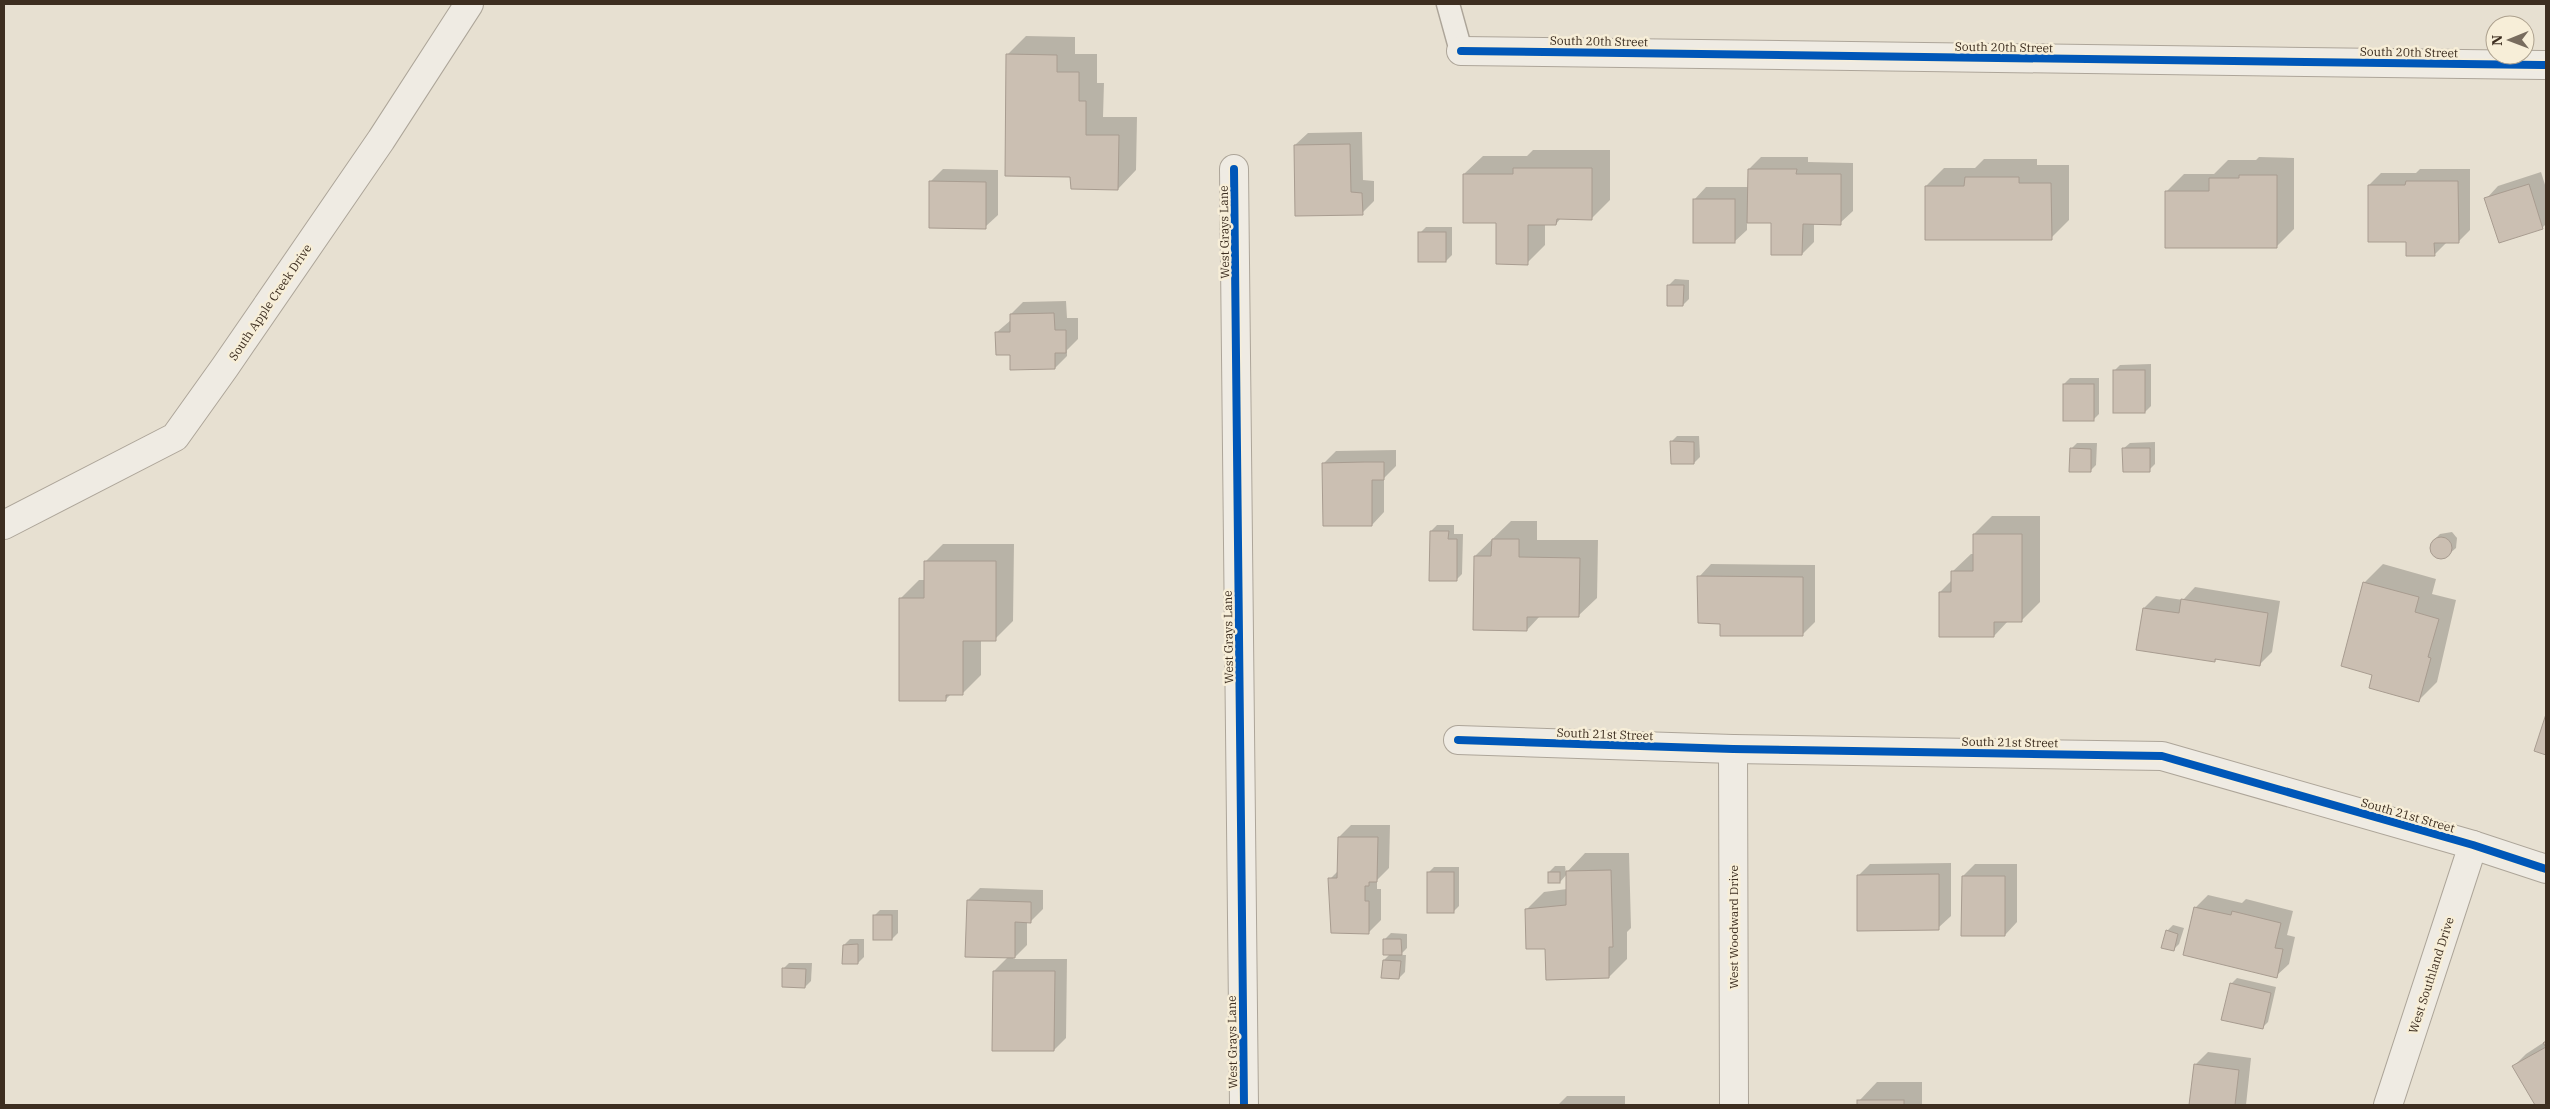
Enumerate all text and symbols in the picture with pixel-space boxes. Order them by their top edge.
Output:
north arrow [2485,15,2535,65]
street label: South 20th Street [1550,33,1648,49]
text: N [2488,35,2506,46]
street label: South 20th Street [1955,39,2053,55]
street label: South 20th Street [2360,44,2458,60]
street label: West Grays Lane [1216,185,1232,279]
street label: South Apple Creek Drive [225,241,315,363]
street label: West Grays Lane [1220,590,1236,684]
street label: South 21st Street [1556,725,1654,743]
street label: South 21st Street [1962,734,2058,750]
street label: South 21st Street [2359,794,2457,836]
street label: West Woodward Drive [1726,865,1741,989]
street label: West Southland Drive [2405,915,2457,1035]
street label: West Grays Lane [1224,995,1240,1089]

